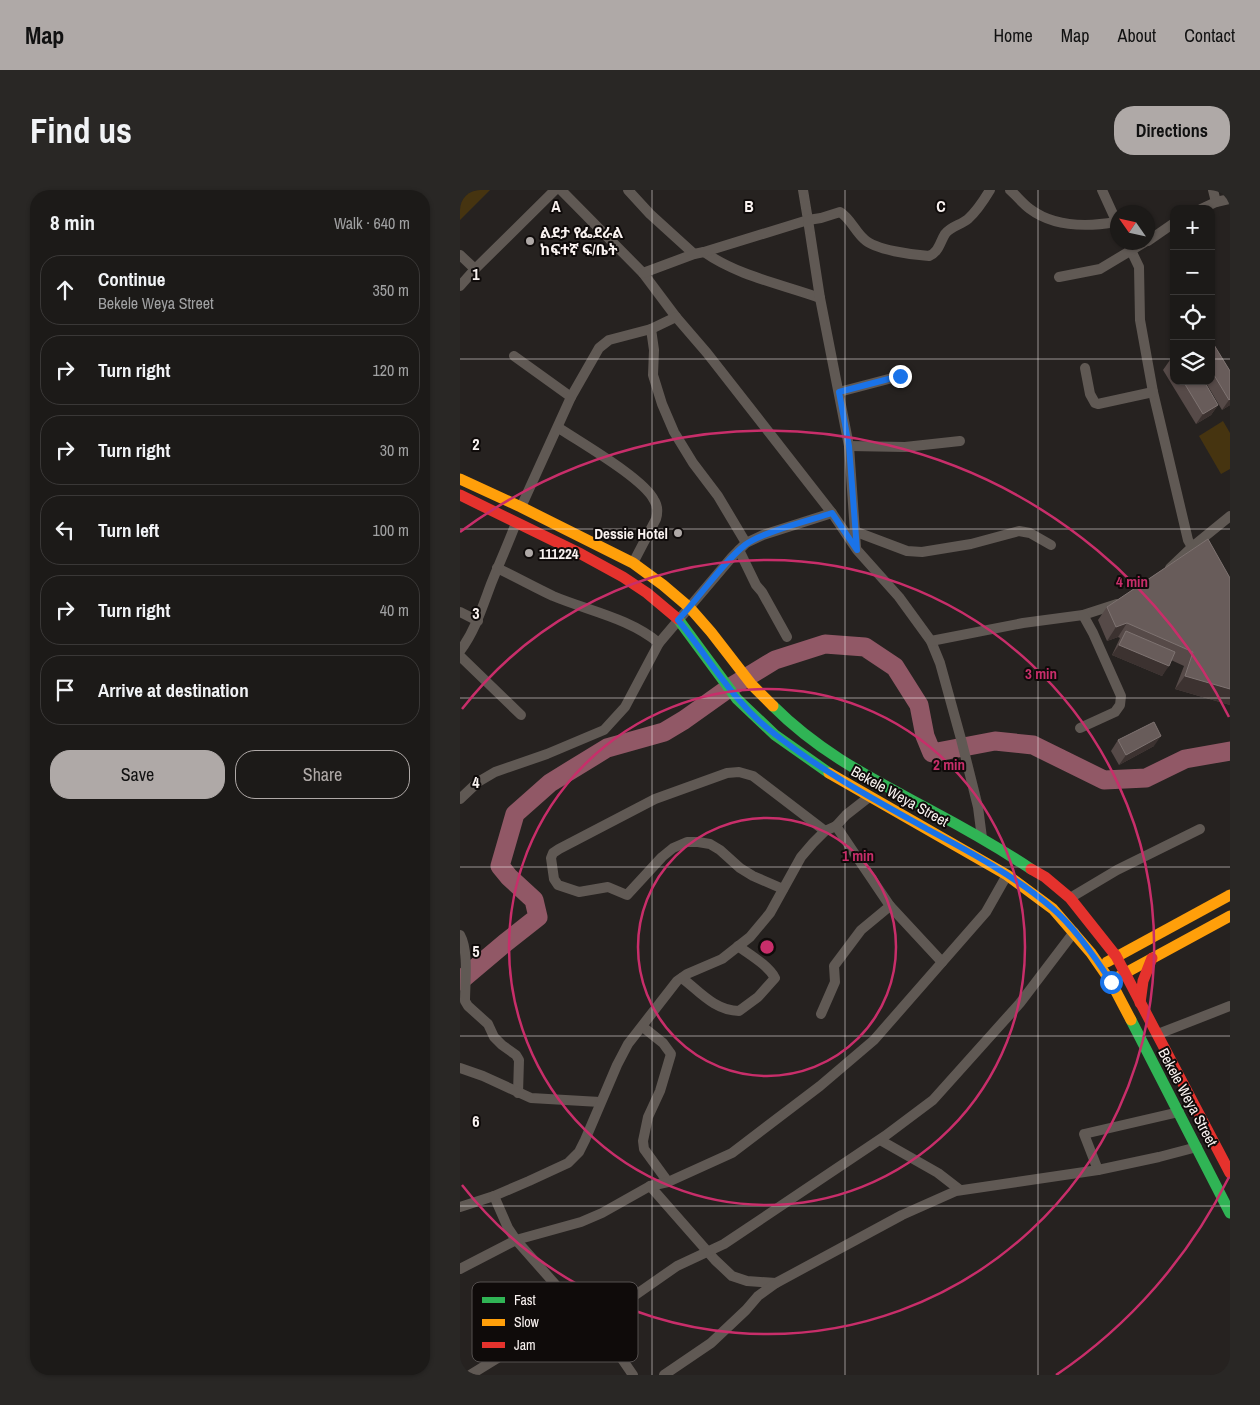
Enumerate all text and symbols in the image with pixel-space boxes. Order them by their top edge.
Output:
text: Map [25,19,64,51]
text: Home [993,23,1033,48]
text: Map [1061,23,1090,48]
text: About [1118,23,1156,48]
text: Contact [1184,23,1235,48]
button: Directions [1114,106,1230,155]
text: Find us [30,107,132,154]
text: A [551,195,561,217]
text: B [744,195,754,217]
text: C [936,195,946,217]
north arrow [1110,205,1155,250]
map controls [1170,205,1215,385]
button: + [1170,205,1215,250]
text: 8 min [50,208,95,237]
text: Walk · 640 m [334,212,410,234]
place label: ልደታ የፌደራል ከፍተኛ ፍ/ቤት [540,222,623,260]
marker: ልደታ የፌደራል ከፍተኛ ፍ/ቤት [524,235,536,247]
button: − [1170,250,1215,295]
text: 1 [472,263,480,285]
text: Continue [98,266,166,292]
icon: ahead [51,276,79,304]
text: 350 m [373,279,409,301]
text: Bekele Weya Street [98,292,214,314]
button: locate [1170,295,1215,340]
button: layers [1170,340,1215,385]
icon: right [51,356,79,384]
text: Turn right [98,357,170,383]
text: 120 m [373,359,409,381]
route end [889,365,912,388]
text: 2 [472,433,480,455]
icon: right [51,436,79,464]
text: Turn right [98,437,170,463]
text: 30 m [380,439,409,461]
icon: left [51,516,79,544]
text: Turn left [98,517,159,543]
text: 100 m [373,519,409,541]
place label: Dessie Hotel [594,523,668,544]
marker: Dessie Hotel [672,527,684,539]
place label: 111224 [539,543,579,564]
marker: 111224 [523,547,535,559]
text: 4 min [1116,571,1148,592]
icon: right [51,596,79,624]
text: Turn right [98,597,170,623]
text: 40 m [380,599,409,621]
text: 3 [472,602,480,624]
text: 3 min [1025,663,1057,684]
icon: arrive [51,676,79,704]
text: Arrive at destination [98,677,249,703]
button: Save [50,750,225,799]
button: Share [235,750,410,799]
text: 2 min [933,754,965,775]
street label: Bekele Weya Street [847,761,953,832]
text: 4 [472,771,480,793]
text: 1 min [842,845,874,866]
centre of rings [758,938,776,956]
text: 5 [472,940,480,962]
route start [1100,971,1123,994]
street label: Bekele Weya Street [1153,1044,1223,1150]
text: 6 [472,1110,480,1132]
legend [472,1282,638,1362]
text: Fast [514,1291,536,1309]
text: Slow [514,1313,540,1331]
text: Jam [514,1336,536,1354]

